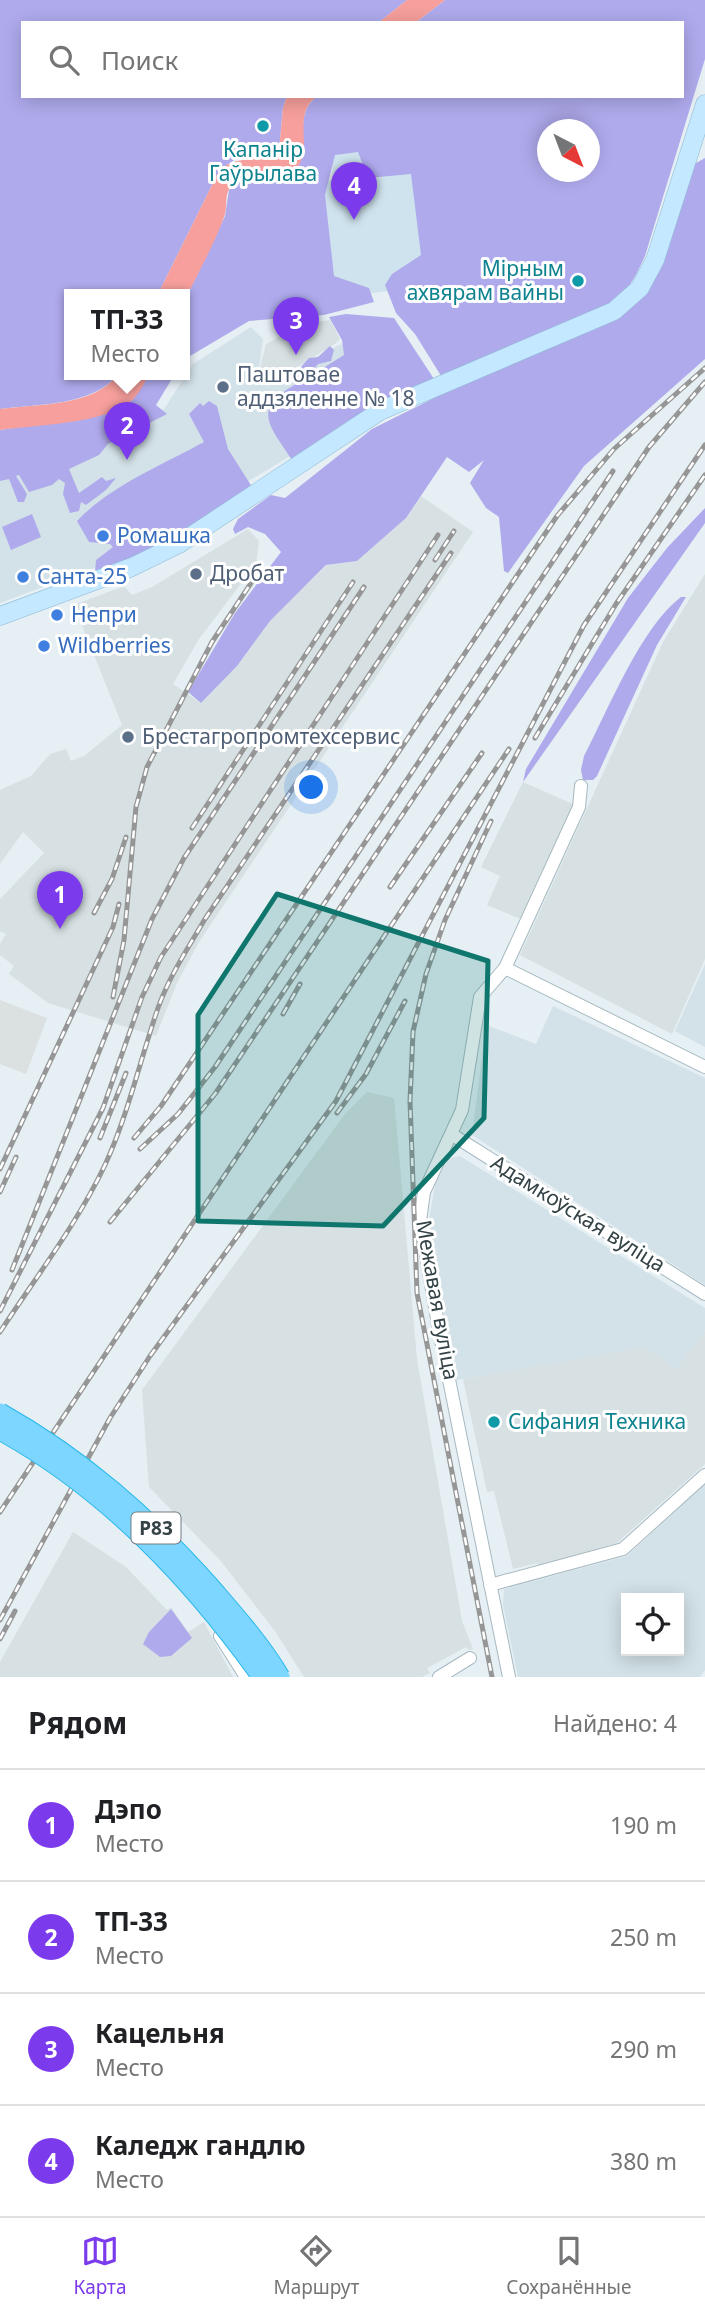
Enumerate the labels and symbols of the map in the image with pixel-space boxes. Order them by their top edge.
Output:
marker: Капанір Гаўрылава [255,118,271,134]
north arrow [537,119,600,182]
place label: Капанір Гаўрылава [209,135,317,187]
pin: 4 [331,162,377,220]
place label: Мірным ахвярам вайны [407,254,564,306]
marker: Мірным ахвярам вайны [570,273,586,289]
pin: 3 [273,297,319,355]
place label: Паштовае аддзяленне № 18 [237,360,415,412]
marker: Паштовае аддзяленне № 18 [215,379,231,395]
pin: 2 [104,402,150,460]
place label: Ромашка [117,521,211,549]
marker: Ромашка [95,528,111,544]
place label: Дробат [210,559,285,587]
place label: Санта-25 [37,562,127,590]
marker: Дробат [188,566,204,582]
marker: Санта-25 [15,569,31,585]
place label: Непри [71,600,137,628]
marker: Непри [49,607,65,623]
place label: Wildberries [58,631,171,659]
marker: Wildberries [36,638,52,654]
place label: Брестагропромтехсервис [142,722,400,750]
marker: Брестагропромтехсервис [120,729,136,745]
your location [294,770,328,804]
pin: 1 [37,871,83,929]
street label: Адамкоўская вуліца [486,1148,671,1278]
street label: Межавая вуліца [410,1218,466,1382]
place label: Сифания Техника [508,1407,686,1435]
marker: Сифания Техника [486,1414,502,1430]
road number: Р83 [132,1512,180,1544]

